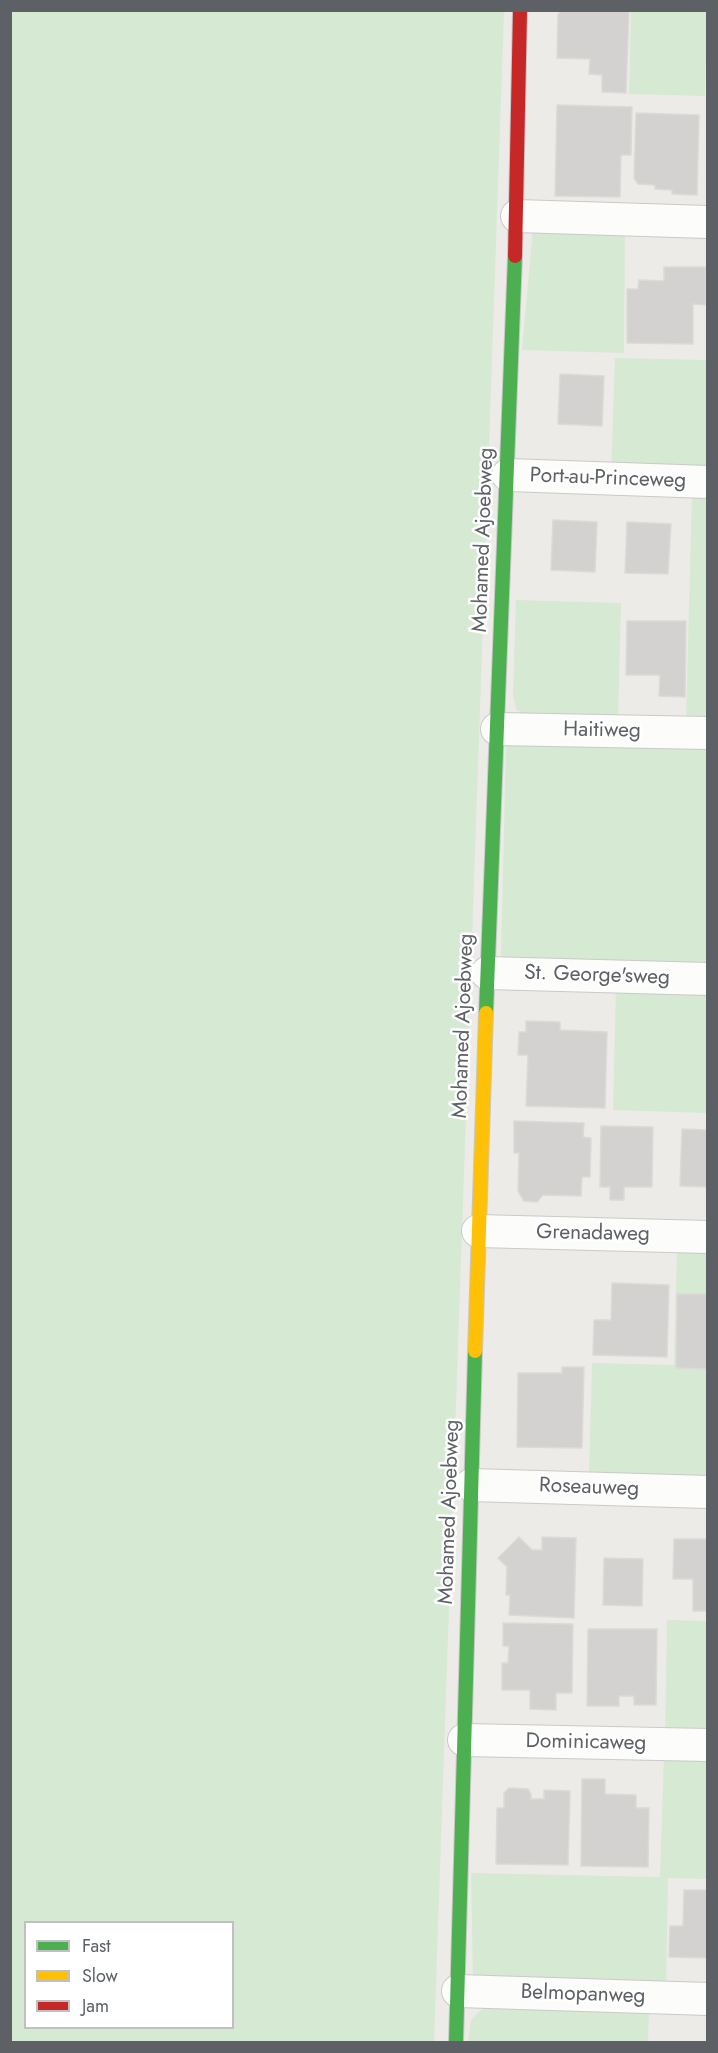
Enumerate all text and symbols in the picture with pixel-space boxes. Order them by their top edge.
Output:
street label: Mohamed Ajoebweg [468,447,500,633]
street label: Port-au-Princeweg [529,464,687,494]
street label: Haitiweg [563,718,641,744]
street label: Mohamed Ajoebweg [448,933,480,1119]
street label: St. George'sweg [524,961,670,991]
street label: Grenadaweg [536,1220,650,1248]
street label: Mohamed Ajoebweg [434,1419,466,1605]
street label: Roseauweg [538,1474,640,1502]
street label: Dominicaweg [525,1729,647,1757]
legend [24,1921,234,2029]
text: Fast [82,1933,111,1959]
text: Slow [82,1963,118,1989]
street label: Belmopanweg [520,1980,646,2010]
text: Jam [82,1993,109,2019]

